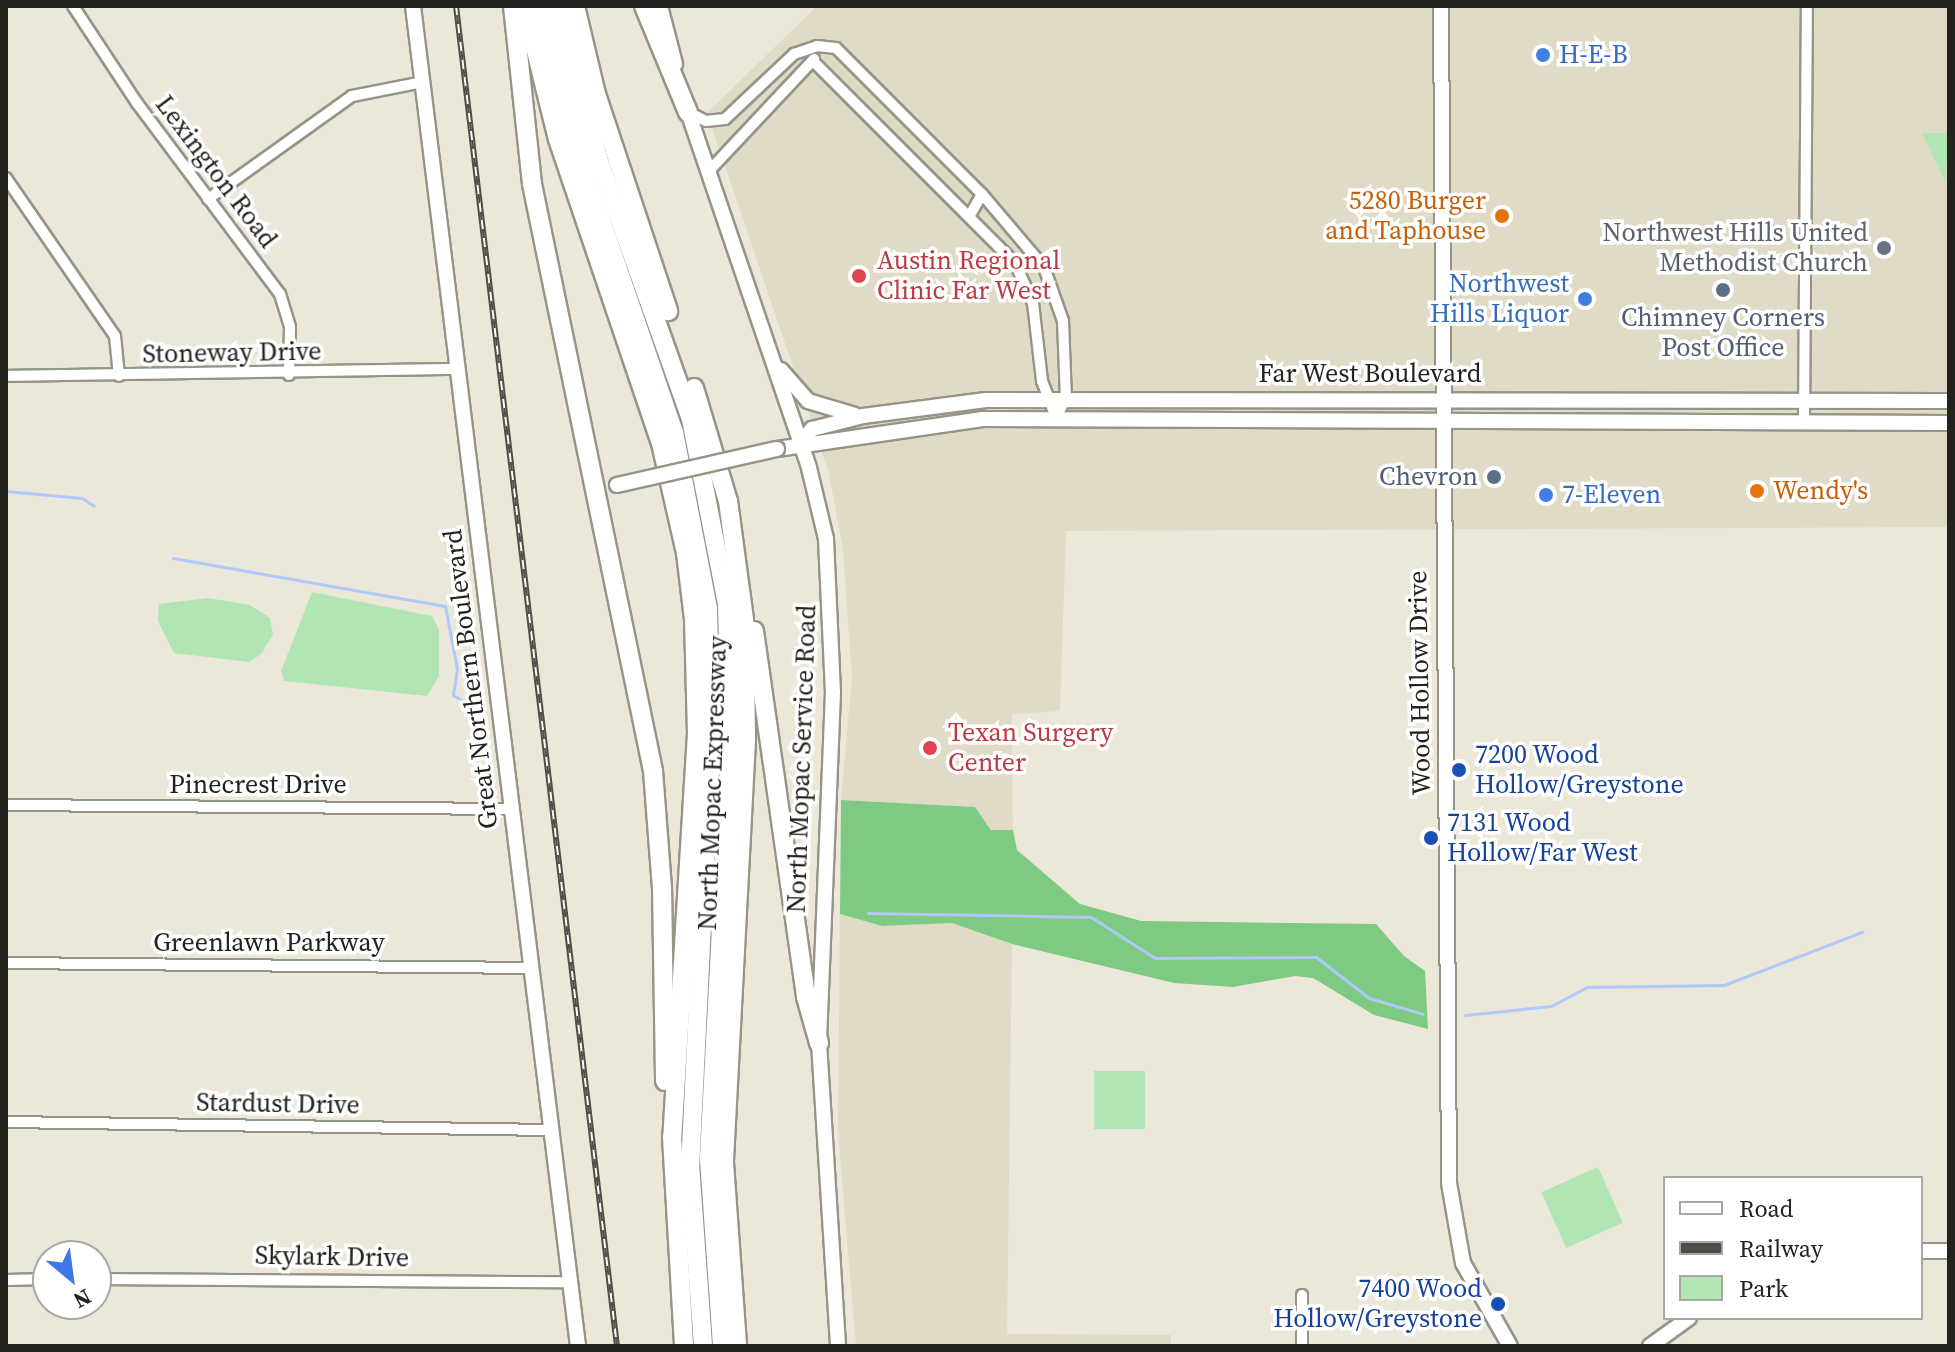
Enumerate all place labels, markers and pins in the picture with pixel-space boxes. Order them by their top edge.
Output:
place label: H-E-B [1559,39,1628,71]
marker: H-E-B [1534,46,1552,64]
place label: 5280 Burger and Taphouse [1325,185,1486,246]
marker: 5280 Burger and Taphouse [1493,207,1511,225]
place label: Northwest Hills United Methodist Church [1603,217,1868,278]
marker: Northwest Hills United Methodist Church [1875,239,1893,257]
place label: Austin Regional Clinic Far West [877,245,1060,306]
marker: Austin Regional Clinic Far West [848,265,870,287]
place label: Northwest Hills Liquor [1430,268,1569,330]
marker: Chimney Corners Post Office [1714,281,1732,299]
marker: Northwest Hills Liquor [1576,290,1594,308]
place label: Chimney Corners Post Office [1621,302,1825,364]
place label: Chevron [1379,461,1478,493]
marker: Chevron [1485,468,1503,486]
place label: Wendy's [1773,475,1868,507]
place label: 7-Eleven [1562,479,1661,511]
marker: Wendy's [1748,482,1766,500]
marker: 7-Eleven [1537,486,1555,504]
place label: Texan Surgery Center [948,717,1113,778]
marker: Texan Surgery Center [919,737,941,759]
place label: 7200 Wood Hollow/Greystone [1475,739,1684,800]
marker: 7200 Wood Hollow/Greystone [1450,761,1468,779]
place label: 7131 Wood Hollow/Far West [1447,807,1638,868]
marker: 7131 Wood Hollow/Far West [1422,829,1440,847]
place label: 7400 Wood Hollow/Greystone [1273,1273,1482,1334]
marker: 7400 Wood Hollow/Greystone [1489,1295,1507,1313]

